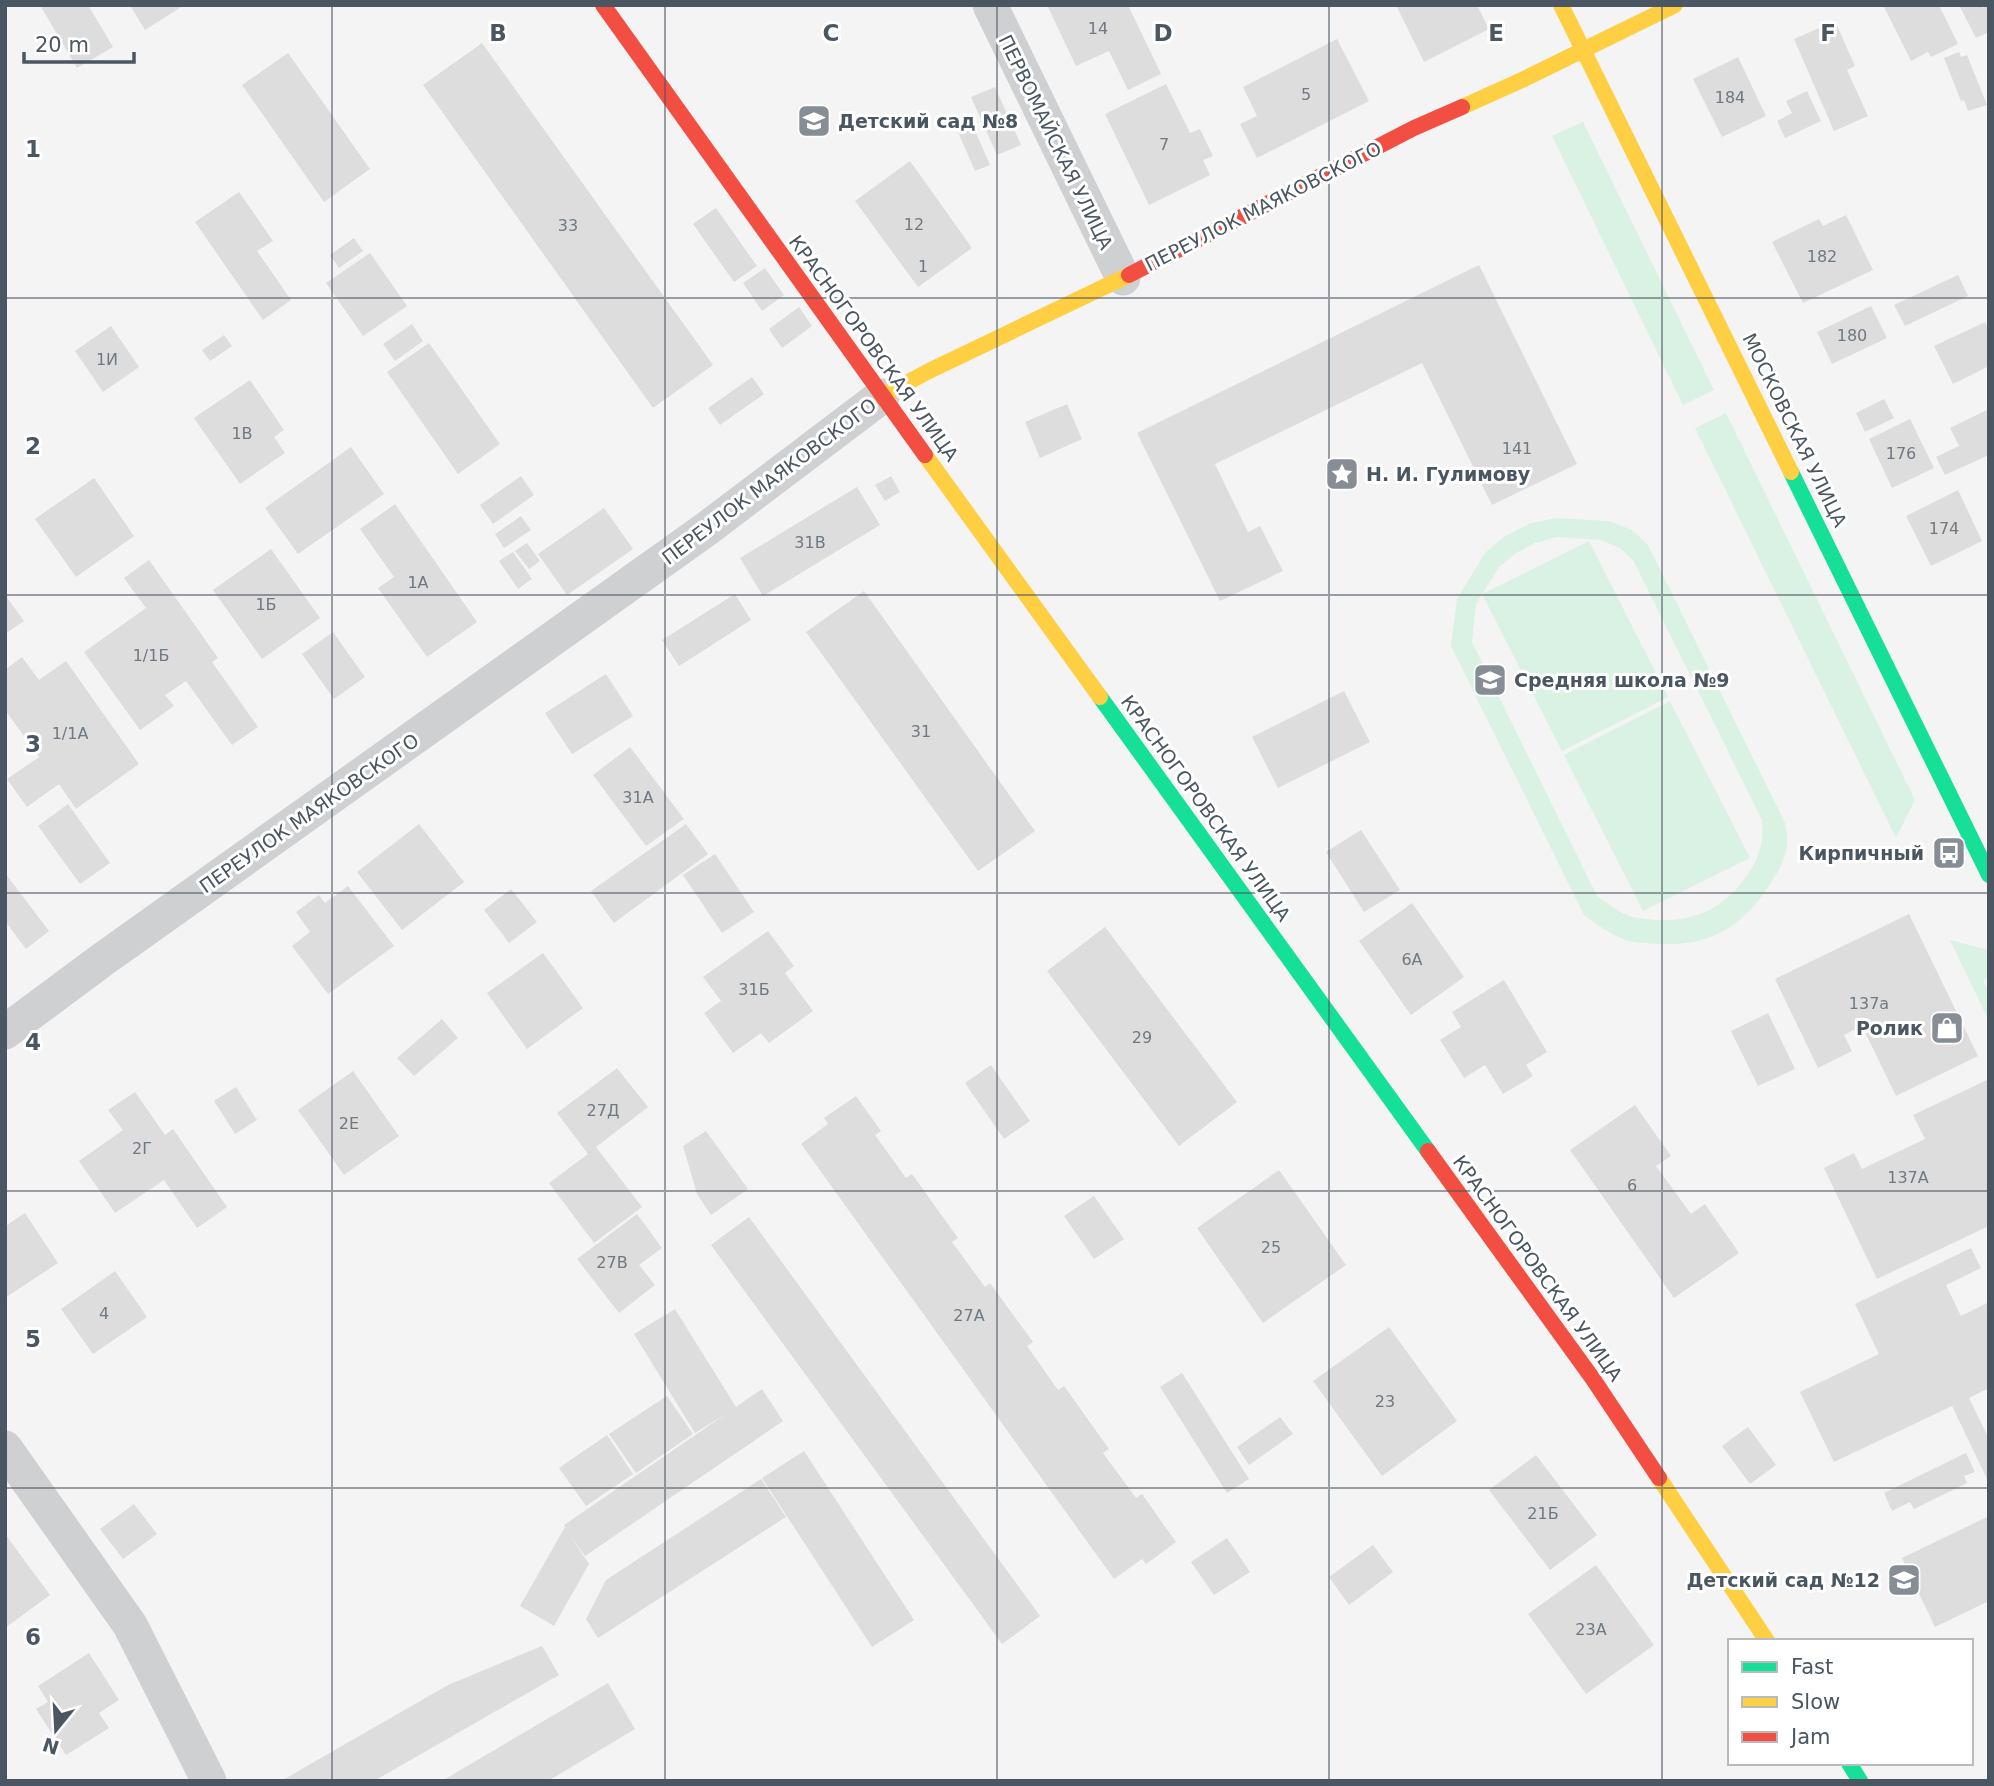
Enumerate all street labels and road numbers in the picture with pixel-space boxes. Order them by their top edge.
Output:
street label: ПЕРВОМАЙСКАЯ УЛИЦА [994,31,1118,253]
street label: ПЕРЕУЛОК МАЯКОВСКОГО [1141,137,1385,275]
street label: КРАСНОГОРОВСКАЯ УЛИЦА [785,231,963,465]
street label: МОСКОВСКАЯ УЛИЦА [1738,329,1852,531]
street label: ПЕРЕУЛОК МАЯКОВСКОГО [658,393,880,569]
street label: КРАСНОГОРОВСКАЯ УЛИЦА [1117,691,1295,925]
street label: ПЕРЕУЛОК МАЯКОВСКОГО [195,729,423,897]
street label: КРАСНОГОРОВСКАЯ УЛИЦА [1449,1151,1627,1385]

